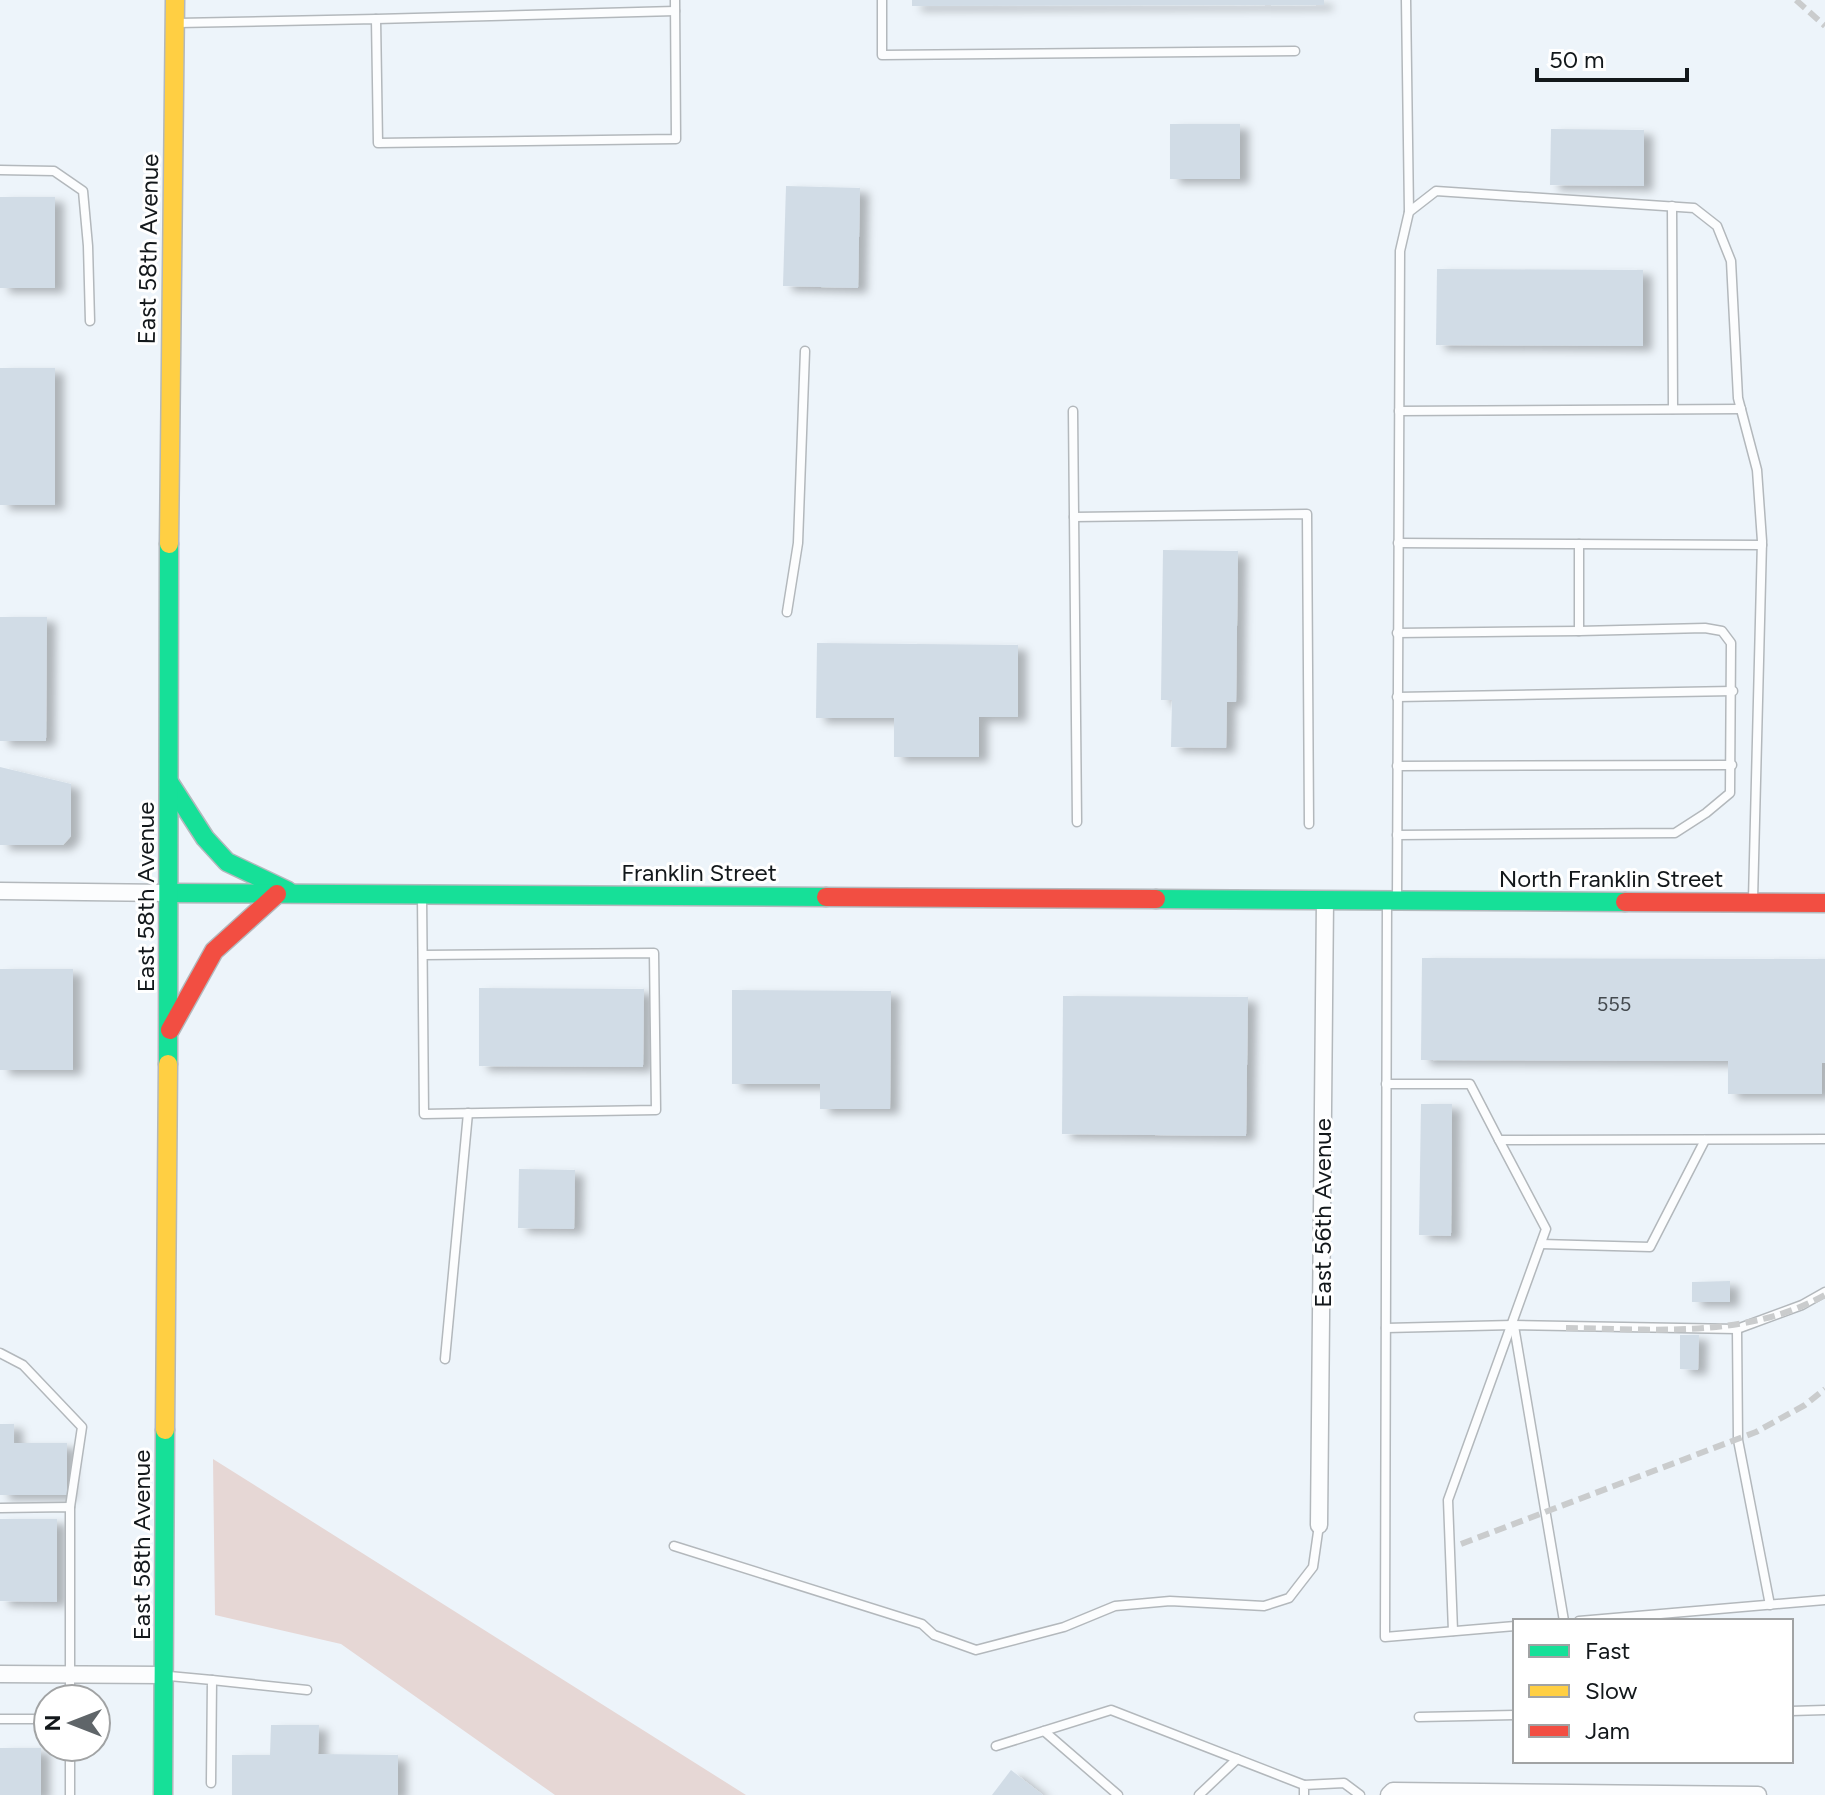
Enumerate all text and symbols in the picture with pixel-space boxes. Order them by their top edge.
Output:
scale bar [1537,32,1687,82]
text: 50 m [1549,45,1605,74]
street label: East 58th Avenue [132,153,164,345]
street label: East 58th Avenue [131,802,160,992]
street label: Franklin Street [621,858,777,887]
street label: North Franklin Street [1499,864,1723,893]
house number: 555 [1597,992,1631,1016]
street label: East 56th Avenue [1308,1118,1337,1308]
street label: East 58th Avenue [127,1450,156,1640]
legend [1513,1619,1793,1763]
text: Fast [1585,1636,1630,1665]
text: Slow [1585,1676,1638,1705]
north arrow [32,1683,112,1763]
text: N [39,1714,66,1732]
text: Jam [1585,1716,1630,1745]

